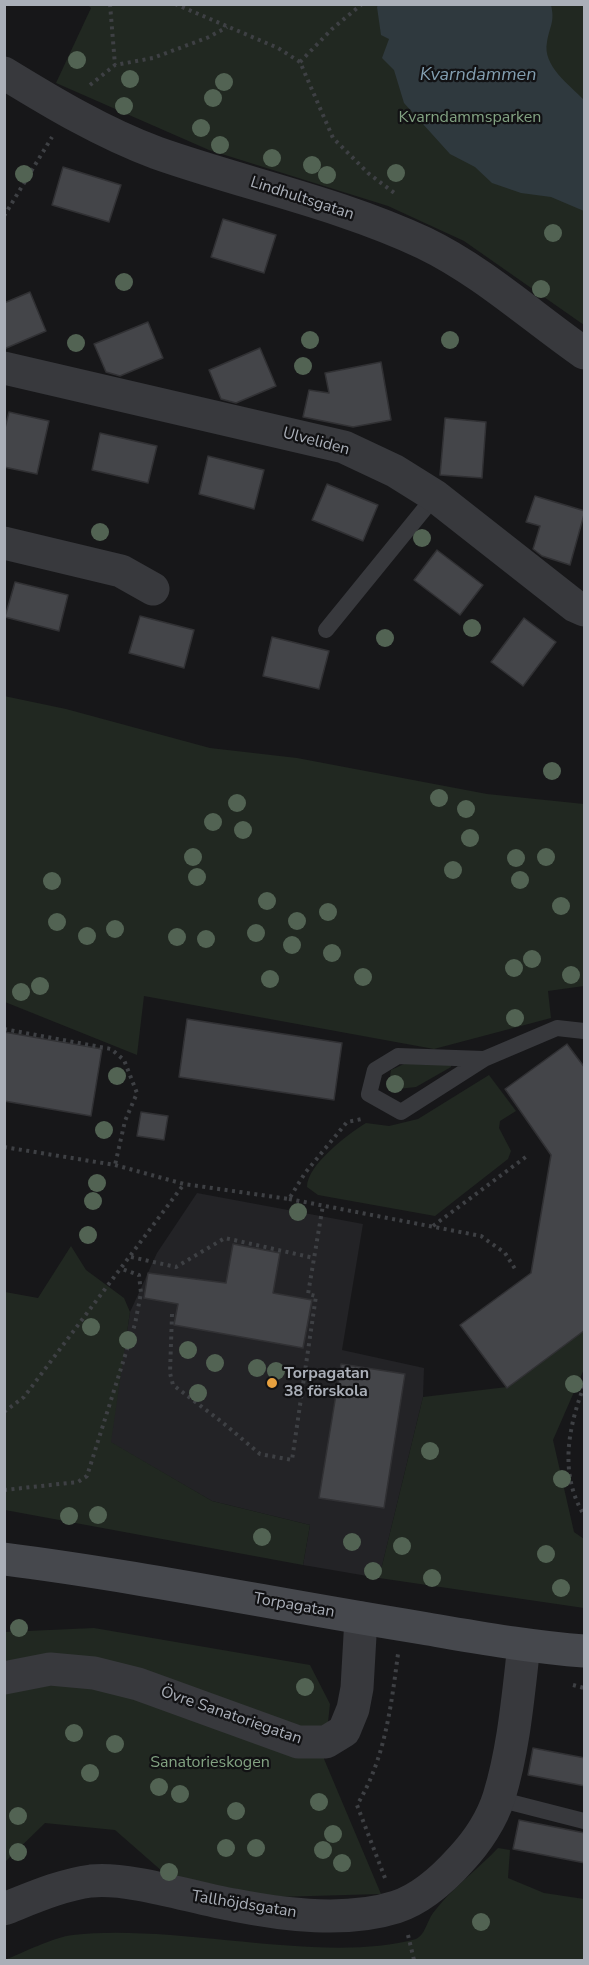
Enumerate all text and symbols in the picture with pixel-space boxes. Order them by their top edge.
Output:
water label: Kvarndammen [420,65,536,87]
park label: Kvarndammsparken [399,108,541,128]
street label: Lindhultsgatan [248,173,356,225]
street label: Ulveliden [281,424,351,460]
place label: Torpagatan 38 förskola [284,1364,369,1402]
marker: Torpagatan 38 förskola [265,1376,279,1390]
street label: Torpagatan [252,1589,336,1623]
street label: Övre Sanatoriegatan [158,1683,304,1749]
park label: Sanatorieskogen [150,1753,270,1773]
street label: Tallhöjdsgatan [190,1887,298,1923]

